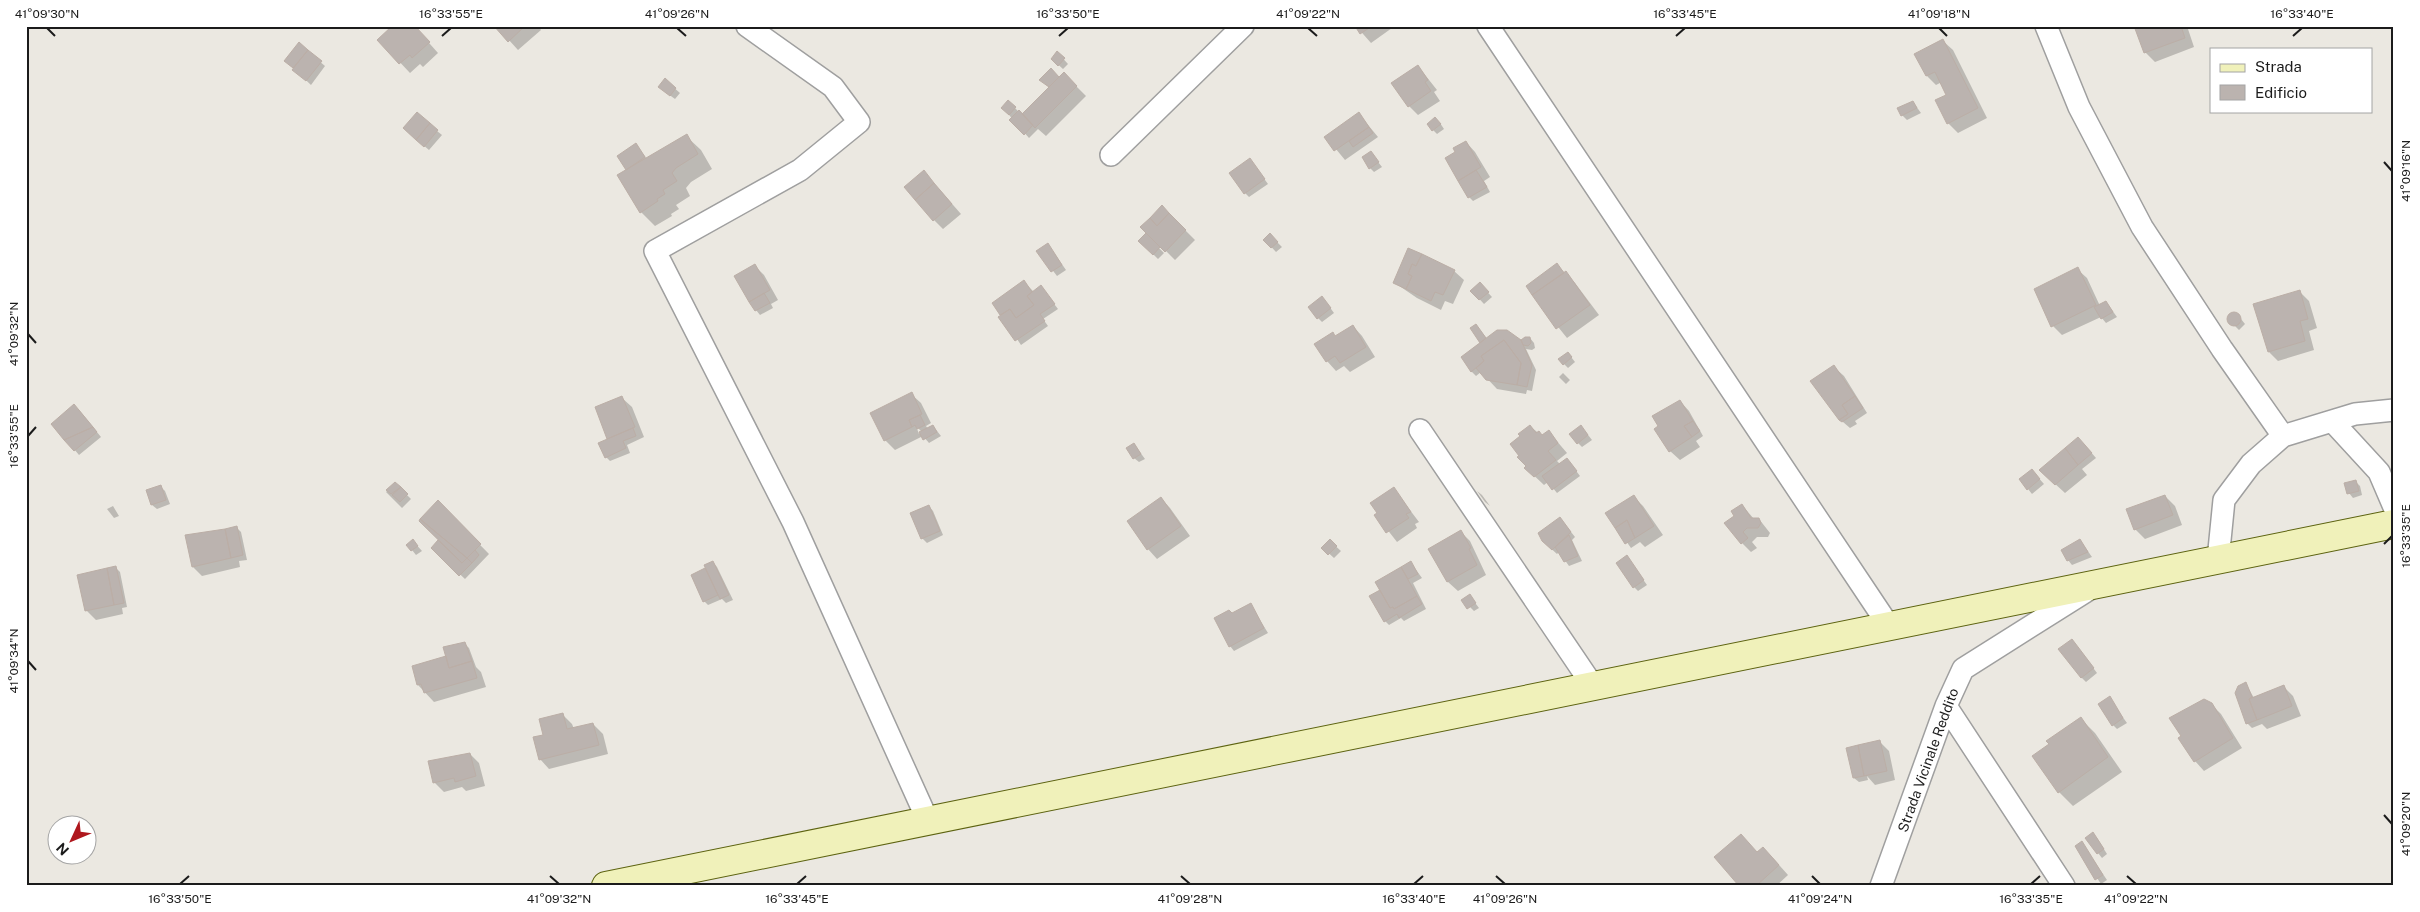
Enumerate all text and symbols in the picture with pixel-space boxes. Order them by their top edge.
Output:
text: 41°09'30"N [15,7,79,21]
text: 16°33'55"E [419,7,483,21]
text: 41°09'26"N [645,7,709,21]
text: 16°33'50"E [1036,7,1100,21]
text: 41°09'22"N [1276,7,1340,21]
text: 16°33'45"E [1653,7,1717,21]
text: 41°09'18"N [1908,7,1970,21]
text: 16°33'40"E [2270,7,2334,21]
legend [2210,48,2372,112]
text: Strada [2255,58,2302,75]
text: Edificio [2255,84,2307,101]
text: 41°09'16"N [2399,140,2413,202]
text: 41°09'32"N [7,302,21,366]
text: 16°33'55"E [7,404,21,468]
text: 16°33'35"E [2399,504,2413,568]
text: 41°09'34"N [7,629,21,693]
street label: Strada Vicinale Reddito [1894,686,1962,834]
text: 41°09'20"N [2399,792,2413,856]
north arrow [48,814,98,864]
text: N [53,840,72,859]
text: 16°33'50"E [148,892,212,906]
text: 41°09'32"N [527,892,591,906]
text: 16°33'45"E [765,892,829,906]
text: 41°09'28"N [1158,892,1222,906]
text: 16°33'40"E [1382,892,1446,906]
text: 41°09'26"N [1473,892,1537,906]
text: 41°09'24"N [1788,892,1852,906]
text: 16°33'35"E [1999,892,2063,906]
text: 41°09'22"N [2104,892,2168,906]

